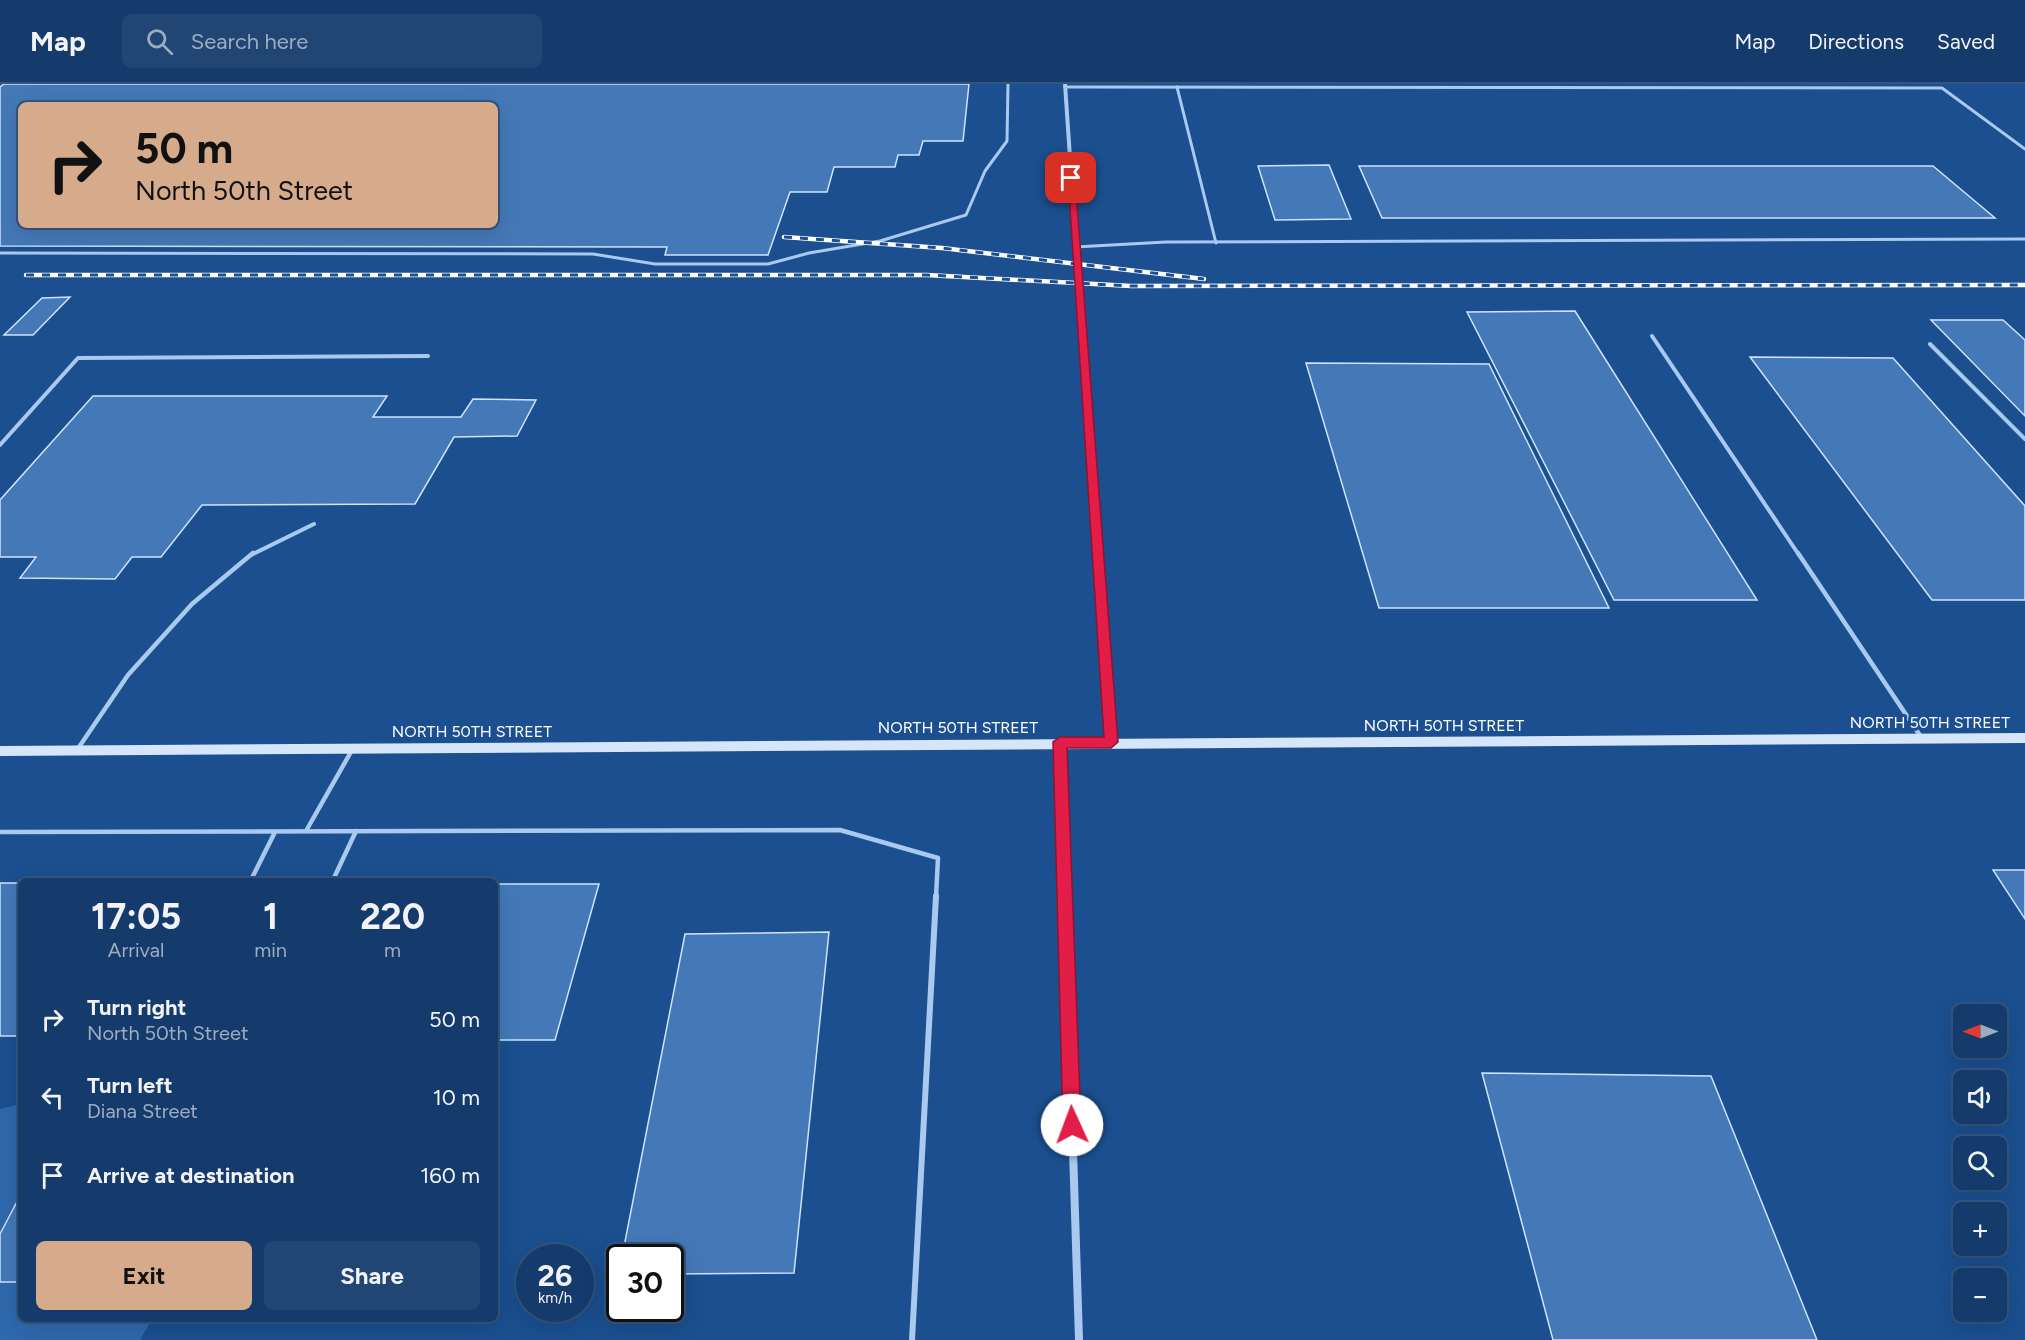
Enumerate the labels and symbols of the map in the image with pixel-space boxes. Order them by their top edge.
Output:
pin [1045,152,1096,203]
street label: NORTH 50TH STREET [1850,713,2010,732]
street label: NORTH 50TH STREET [1364,716,1524,735]
street label: NORTH 50TH STREET [878,718,1038,737]
street label: NORTH 50TH STREET [392,722,552,741]
north arrow [1953,1004,2007,1058]
position arrow [1040,1093,1104,1157]
speed limit sign: 30 [606,1244,684,1322]

